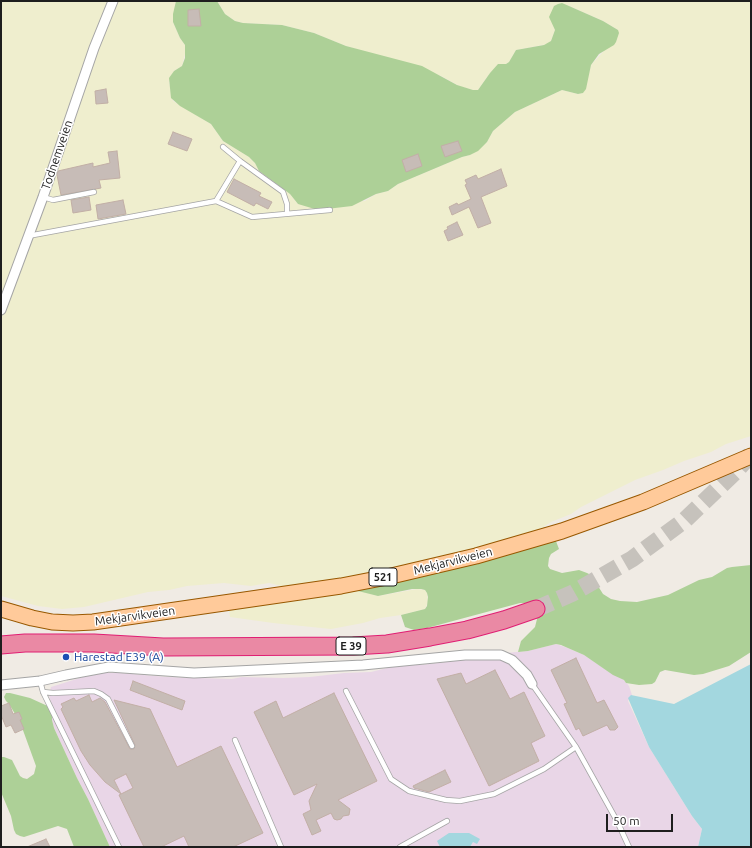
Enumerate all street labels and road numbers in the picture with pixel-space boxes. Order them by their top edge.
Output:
street label: Todnemveien [38,118,76,192]
street label: Mekjarvikveien [412,544,494,578]
road number: 521 [369,568,397,586]
street label: Mekjarvikveien [94,603,176,629]
road number: E 39 [336,637,366,655]

